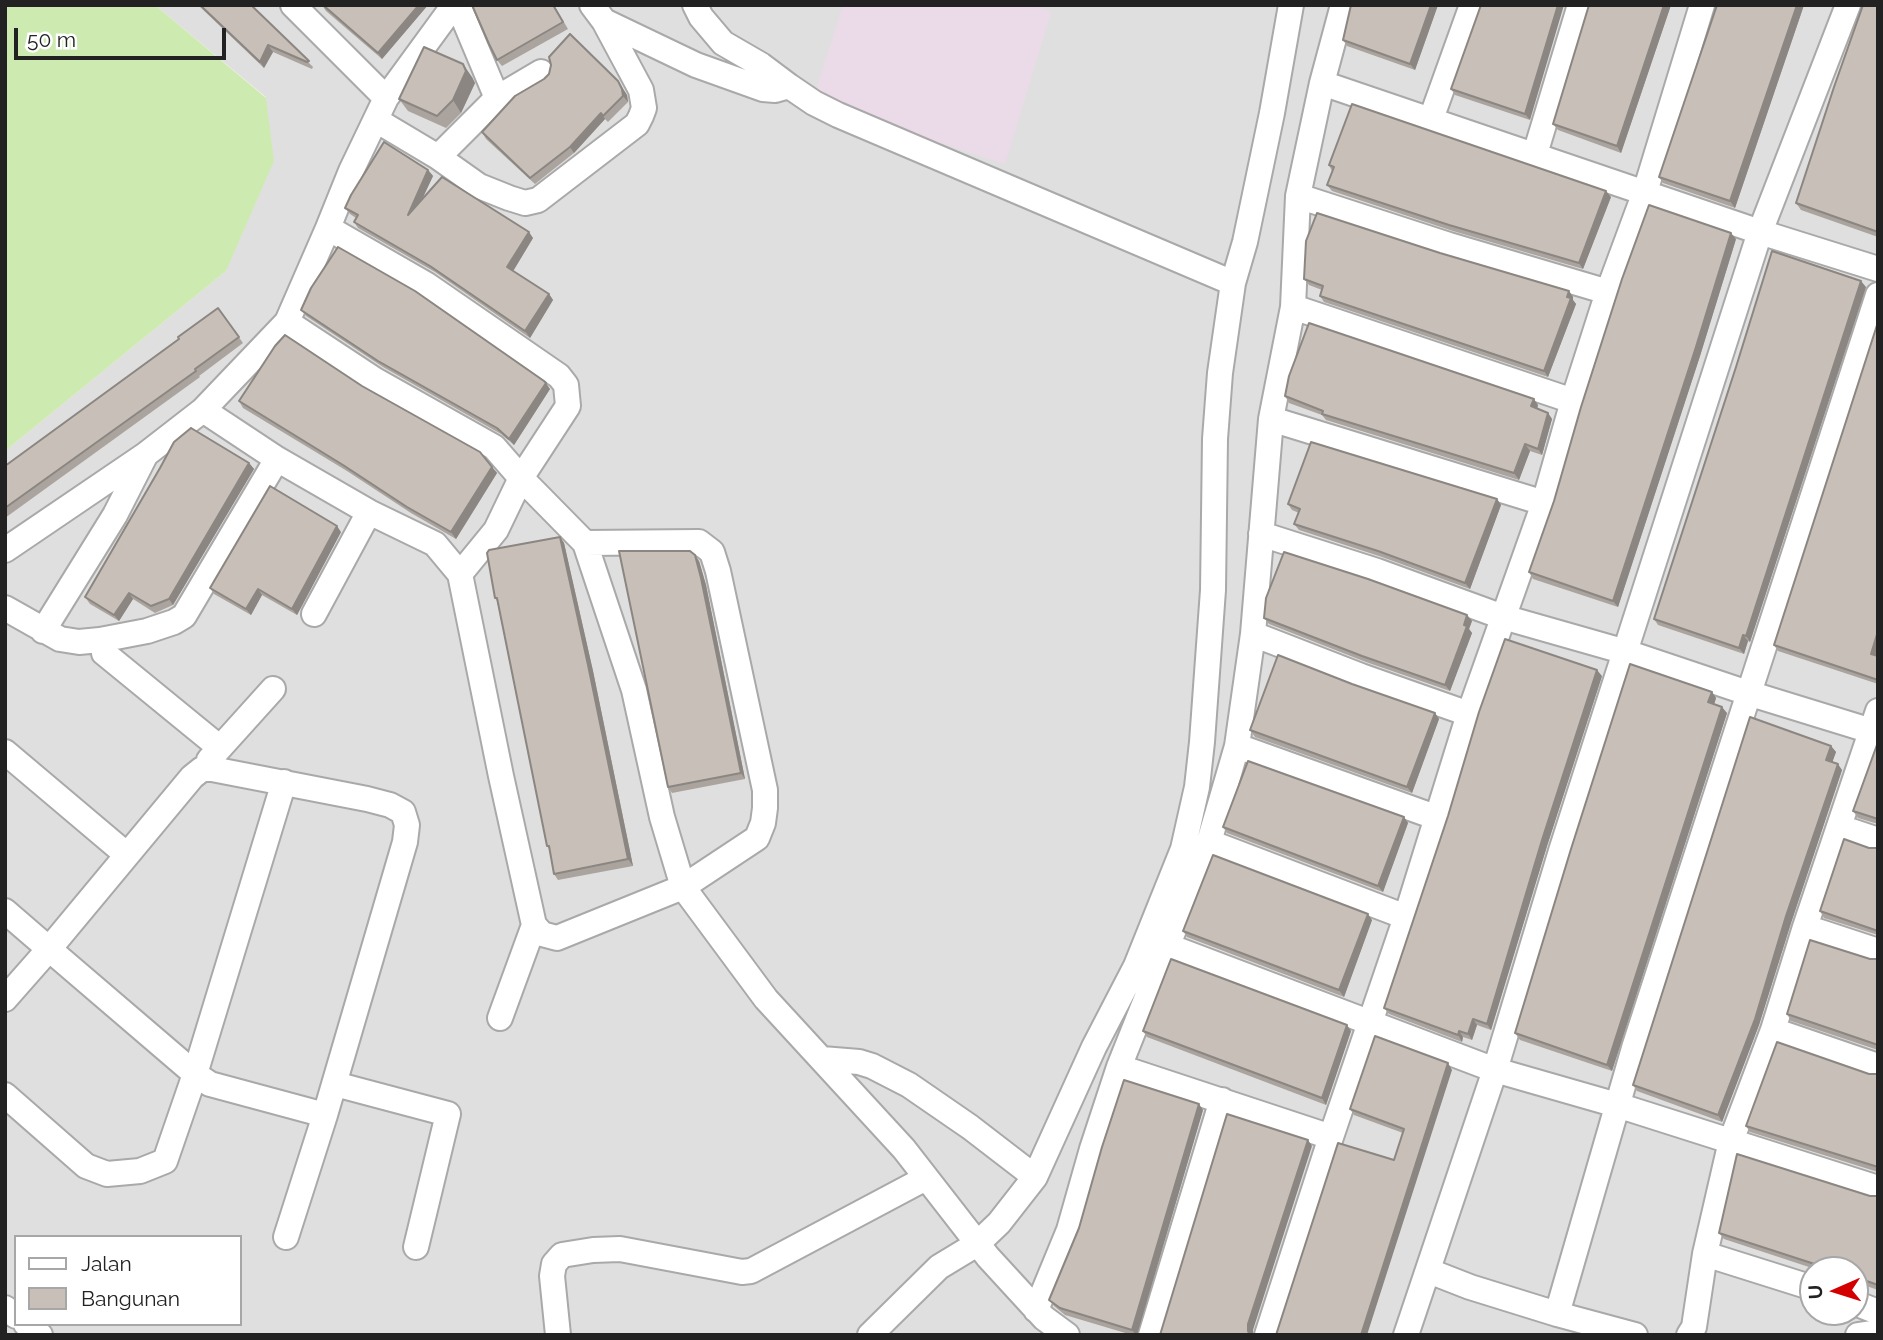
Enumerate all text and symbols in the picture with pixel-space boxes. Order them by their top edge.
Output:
scale bar [18,14,229,58]
text: 50 m [27,27,76,52]
legend [14,1235,242,1326]
text: Jalan [81,1251,132,1276]
north arrow [1799,1256,1869,1326]
text: U [1804,1284,1826,1300]
text: Bangunan [81,1286,180,1311]

